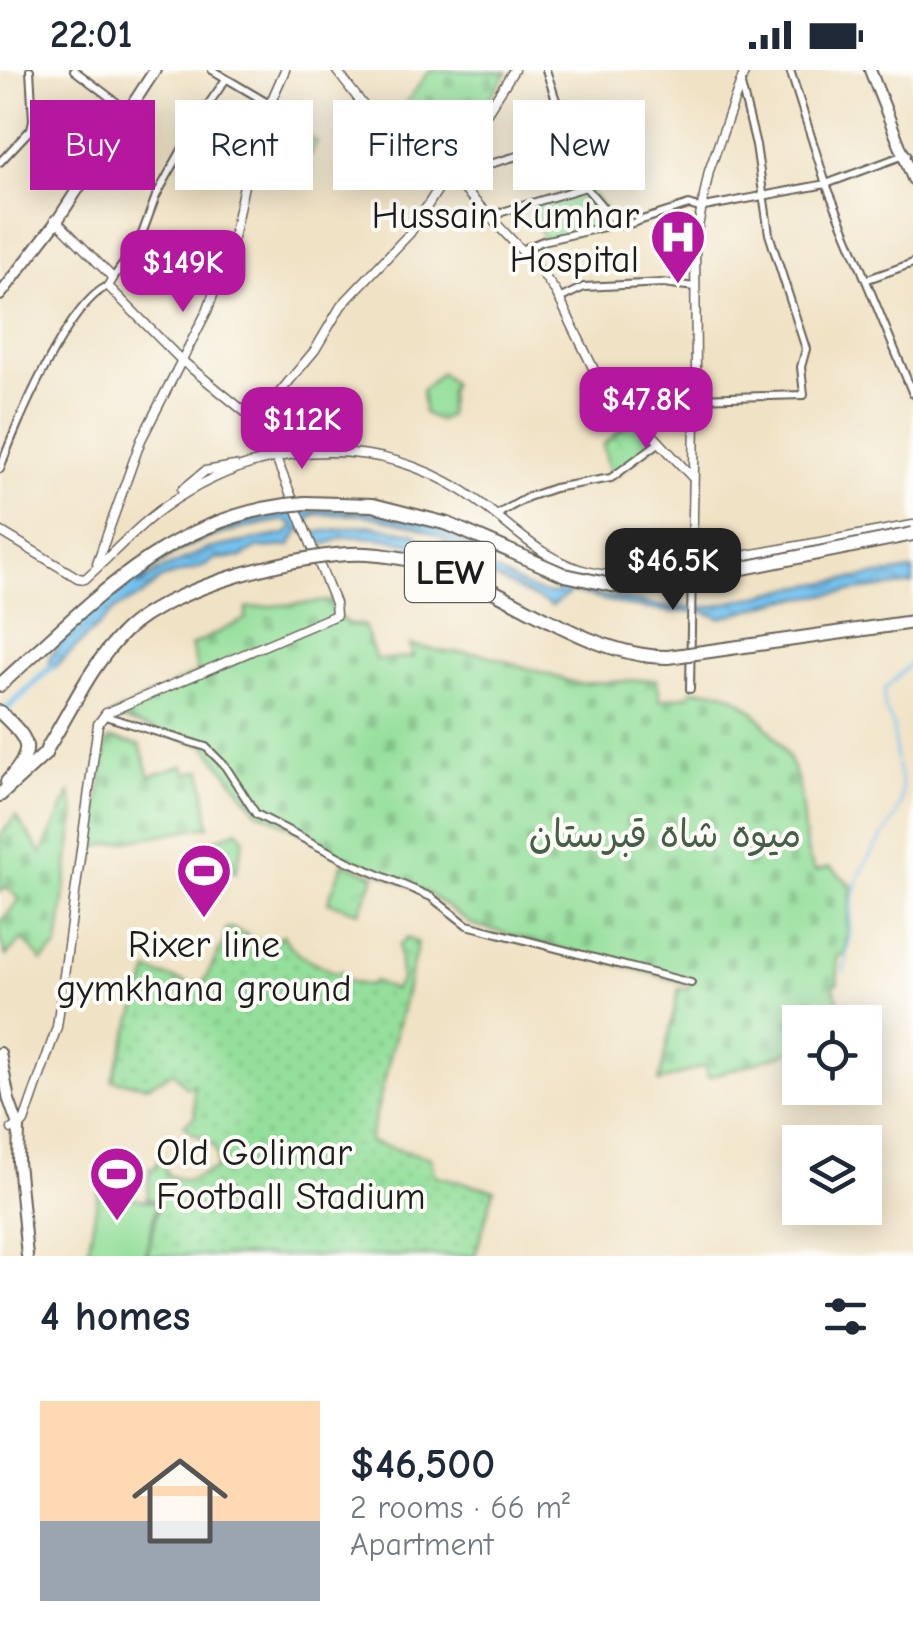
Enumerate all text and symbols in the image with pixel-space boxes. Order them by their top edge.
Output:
text: 22:01 [50,13,132,57]
chip: Buy [30,100,155,190]
chip: Rent [175,100,313,190]
chip: Filters [333,100,493,190]
chip: New [513,100,645,190]
place label: Hussain Kumhar Hospital [371,194,639,282]
hospital icon: Hussain Kumhar Hospital [648,207,708,286]
pin: $149K [113,230,253,315]
text: $149K [142,244,224,281]
pin: $47.8K [565,367,727,452]
text: $47.8K [602,381,690,418]
pin: $112K [232,387,372,472]
text: $112K [263,401,341,438]
pin: $46.5K [592,528,754,613]
road number: LEW [405,542,495,602]
text: $46.5K [627,542,719,579]
park label: میوہ شاہ قبرستان [529,813,801,857]
sports icon: Rixer line gymkhana ground [174,841,234,920]
place label: Rixer line gymkhana ground [56,923,352,1011]
map controls [782,1005,882,1225]
button: locate [782,1005,882,1105]
button: layers [782,1125,882,1225]
place label: Old Golimar Football Stadium [156,1131,426,1219]
sports icon: Old Golimar Football Stadium [87,1144,147,1223]
icon: filters [818,1289,873,1344]
text: 4 homes [40,1292,190,1341]
text: $46,500 [350,1440,495,1489]
icon: home [120,1441,240,1561]
text: 2 rooms · 66 m² [350,1489,570,1526]
text: Apartment [350,1526,493,1563]

